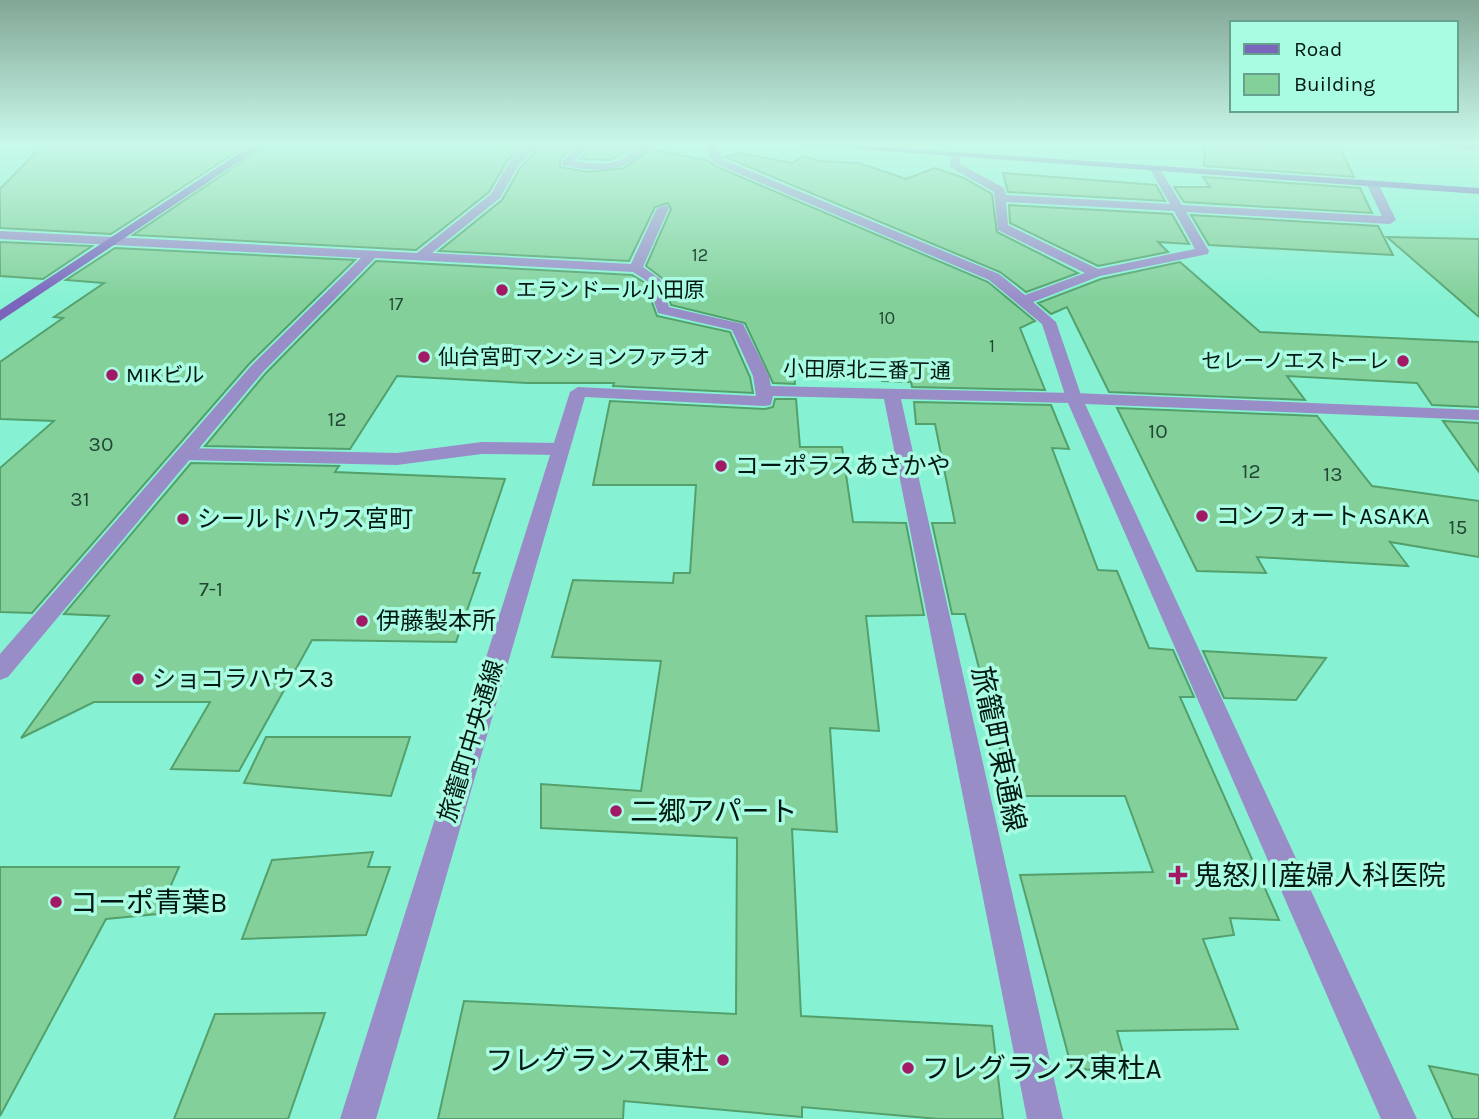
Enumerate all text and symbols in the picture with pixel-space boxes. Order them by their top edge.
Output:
legend [1230,21,1458,112]
text: Road [1294,37,1342,61]
text: Building [1294,72,1375,96]
house number: 12 [692,244,708,266]
place label: エランドール小田原 [516,278,705,302]
marker: エランドール小田原 [494,282,510,298]
house number: 17 [389,293,404,315]
house number: 10 [879,307,895,329]
house number: 1 [989,335,995,357]
place label: 仙台宮町マンションファラオ [438,345,710,369]
marker: 仙台宮町マンションファラオ [416,349,432,365]
place label: セレーノエストーレ [1201,349,1389,373]
marker: セレーノエストーレ [1395,353,1411,369]
street label: 小田原北三番丁通 [783,357,951,383]
place label: MIKビル [126,363,204,387]
marker: MIKビル [104,367,120,383]
house number: 12 [327,407,347,431]
house number: 10 [1148,419,1168,443]
house number: 30 [89,432,113,456]
place label: コーポラスあさかや [735,452,951,480]
marker: コーポラスあさかや [713,458,729,474]
house number: 12 [1241,459,1261,483]
house number: 13 [1323,462,1343,486]
house number: 31 [70,487,90,511]
place label: コンフォートASAKA [1216,502,1430,530]
place label: シールドハウス宮町 [197,505,413,533]
marker: コンフォートASAKA [1194,508,1210,524]
marker: シールドハウス宮町 [175,511,191,527]
house number: 15 [1449,515,1467,539]
house number: 7-1 [199,577,223,601]
place label: 伊藤製本所 [376,607,496,635]
marker: 伊藤製本所 [354,613,370,629]
street label: 旅籠町中央通線 [433,657,509,825]
street label: 旅籠町東通線 [965,663,1033,835]
place label: ショコラハウス3 [152,665,334,693]
marker: ショコラハウス3 [130,671,146,687]
place label: 二郷アパート [630,795,797,828]
marker: 二郷アパート [608,803,624,819]
place label: 鬼怒川産婦人科医院 [1194,859,1446,892]
marker: 鬼怒川産婦人科医院 [1168,865,1188,885]
place label: コーポ青葉B [70,886,227,919]
marker: コーポ青葉B [48,894,64,910]
place label: フレグランス東杜 [486,1044,709,1077]
marker: フレグランス東杜 [715,1052,731,1068]
place label: フレグランス東杜A [922,1052,1162,1085]
marker: フレグランス東杜A [900,1060,916,1076]

